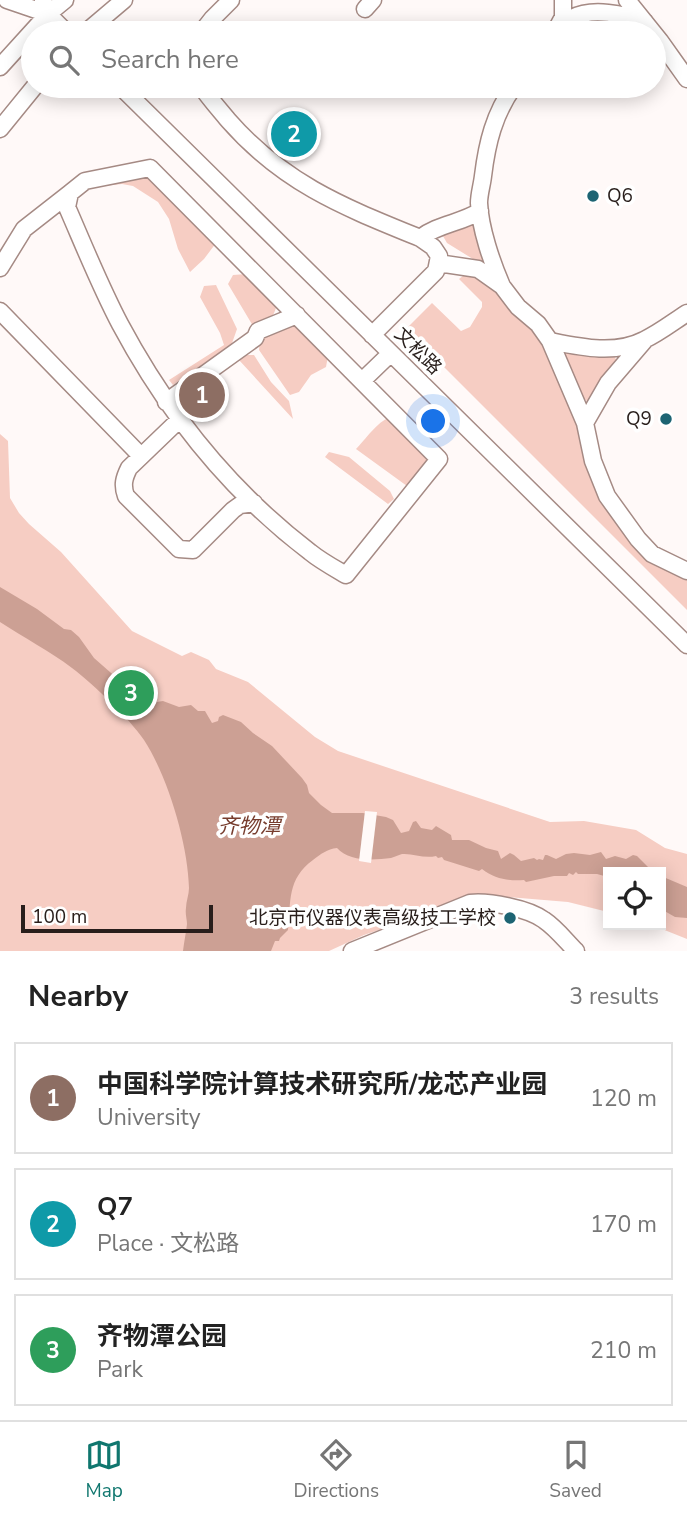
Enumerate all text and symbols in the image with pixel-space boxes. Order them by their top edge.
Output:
search box [21,21,666,98]
icon: search [45,41,83,79]
text: Search here [101,42,239,77]
pin: 2 [271,108,317,160]
place label: Q6 [607,183,633,209]
marker: Q6 [585,188,601,204]
street label: 文松路 [389,322,447,380]
pin: 1 [179,369,225,421]
your location [416,404,450,438]
place label: Q9 [626,406,652,432]
marker: Q9 [658,411,674,427]
pin: 3 [108,667,154,719]
water label: 齐物潭 [218,812,284,840]
map controls [603,867,666,930]
button: locate [603,867,666,930]
scale bar [21,902,214,934]
text: 100 m [32,904,87,930]
place label: 北京市仪器仪表高级技工学校 [249,905,496,931]
marker: 北京市仪器仪表高级技工学校 [502,910,518,926]
text: Nearby [28,976,128,1017]
text: 3 results [569,981,659,1012]
text: 中国科学院计算技术研究所/龙芯产业园 [97,1067,547,1102]
text: 1 [46,1083,60,1114]
text: 120 m [590,1083,657,1114]
text: University [97,1102,201,1133]
text: Q7 [97,1189,133,1224]
text: 2 [46,1209,60,1240]
text: 170 m [590,1209,657,1240]
text: Place · 文松路 [97,1228,239,1259]
text: 齐物潭公园 [97,1319,227,1354]
text: 3 [46,1335,60,1366]
text: 210 m [590,1335,657,1366]
text: Park [97,1354,143,1385]
tab: Map [85,1436,123,1504]
tab: Directions [293,1436,379,1504]
tab: Saved [549,1436,602,1504]

